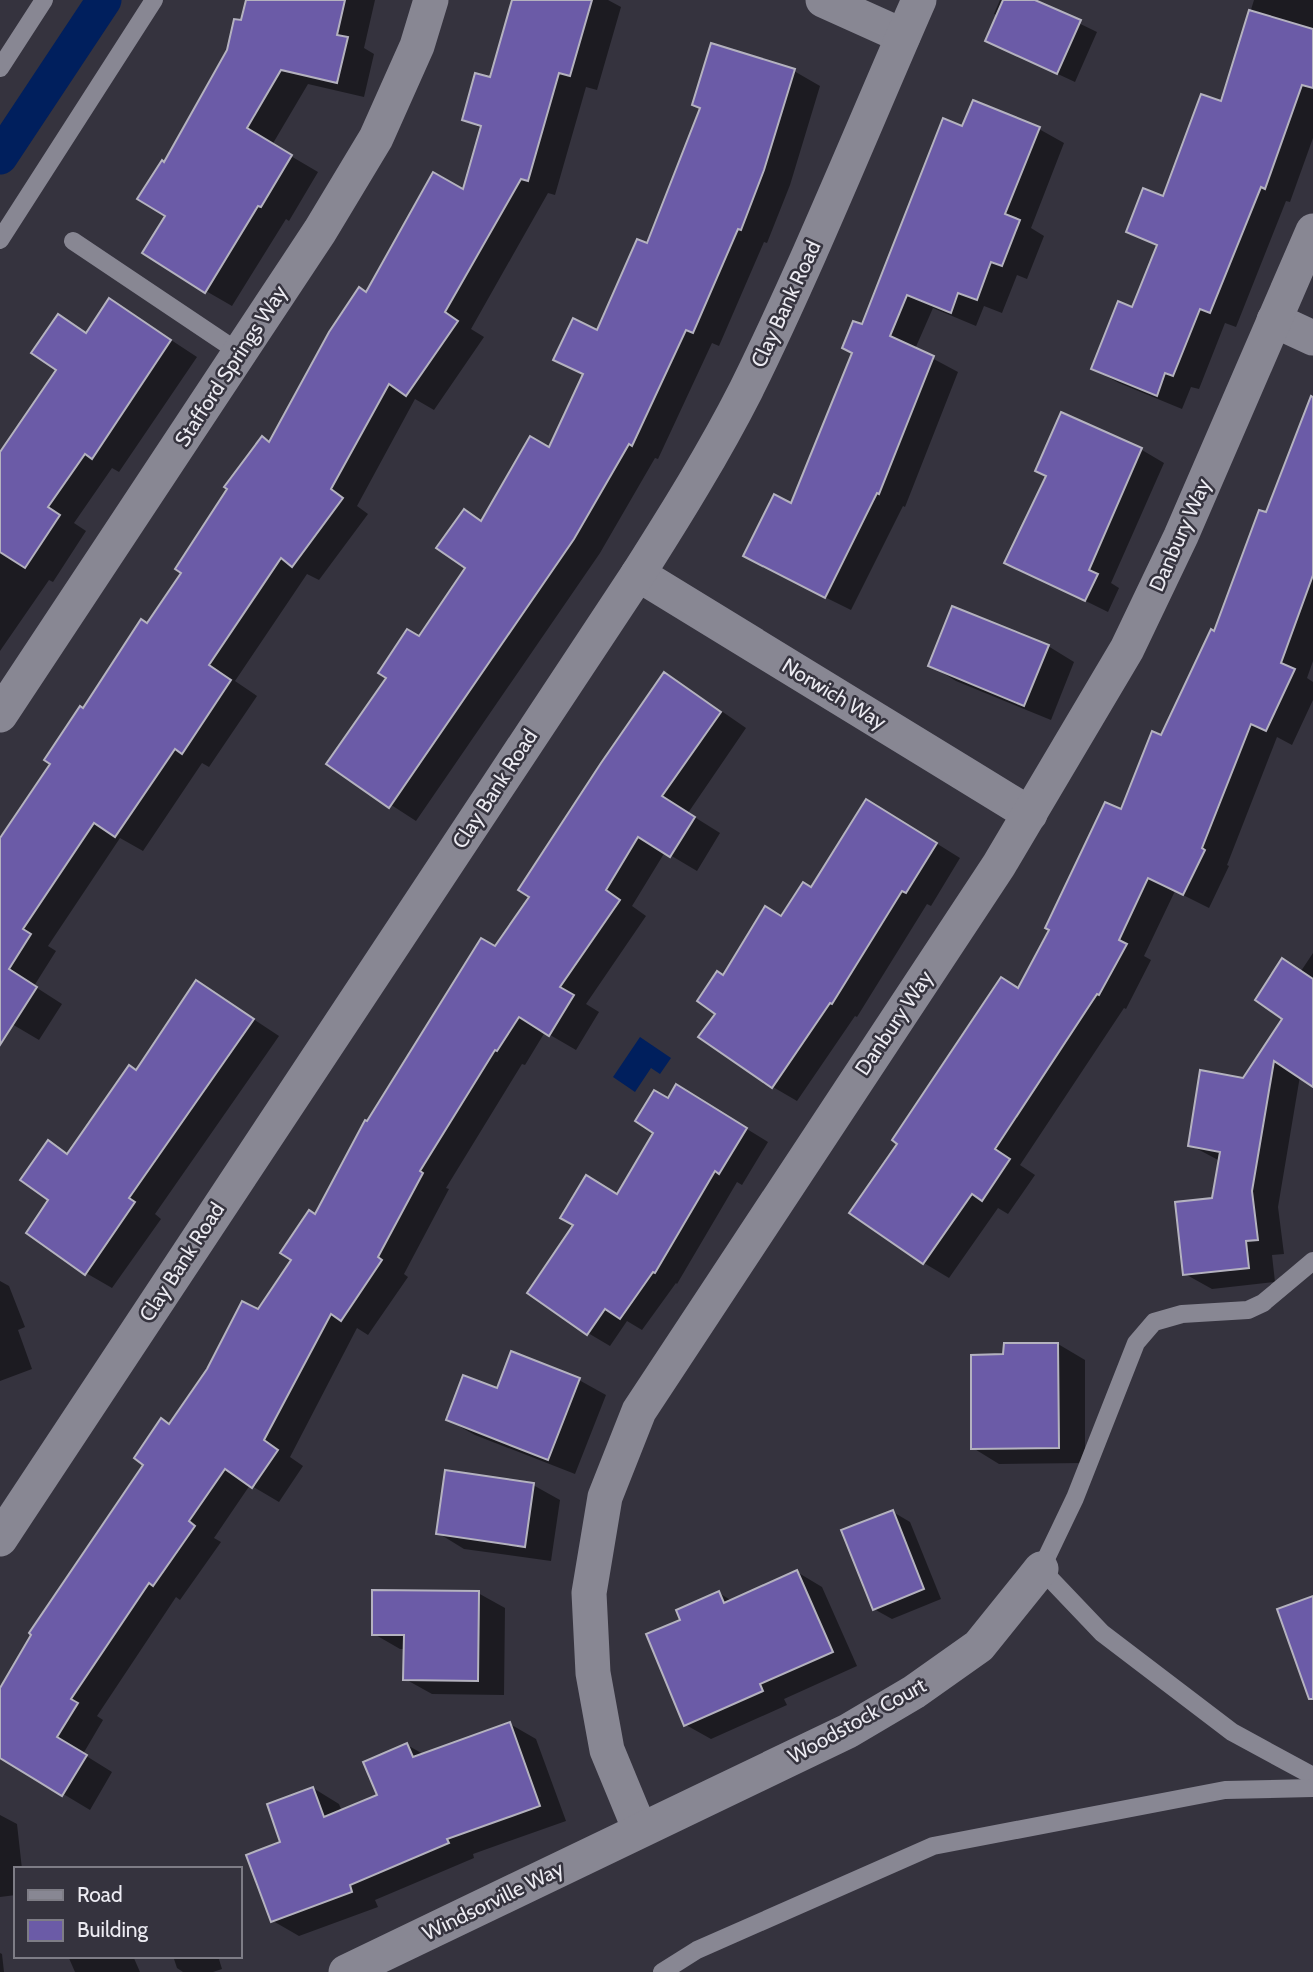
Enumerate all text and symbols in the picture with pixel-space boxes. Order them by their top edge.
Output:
street label: Clay Bank Road [745,236,826,371]
street label: Stafford Springs Way [169,280,292,451]
street label: Danbury Way [1144,474,1216,595]
street label: Norwich Way [778,653,891,735]
street label: Clay Bank Road [447,725,542,853]
street label: Danbury Way [849,965,938,1080]
street label: Clay Bank Road [134,1198,229,1326]
street label: Woodstock Court [784,1672,930,1769]
street label: Windsorville Way [418,1855,568,1946]
legend [14,1867,242,1958]
text: Road [77,1882,123,1907]
text: Building [77,1917,149,1942]

